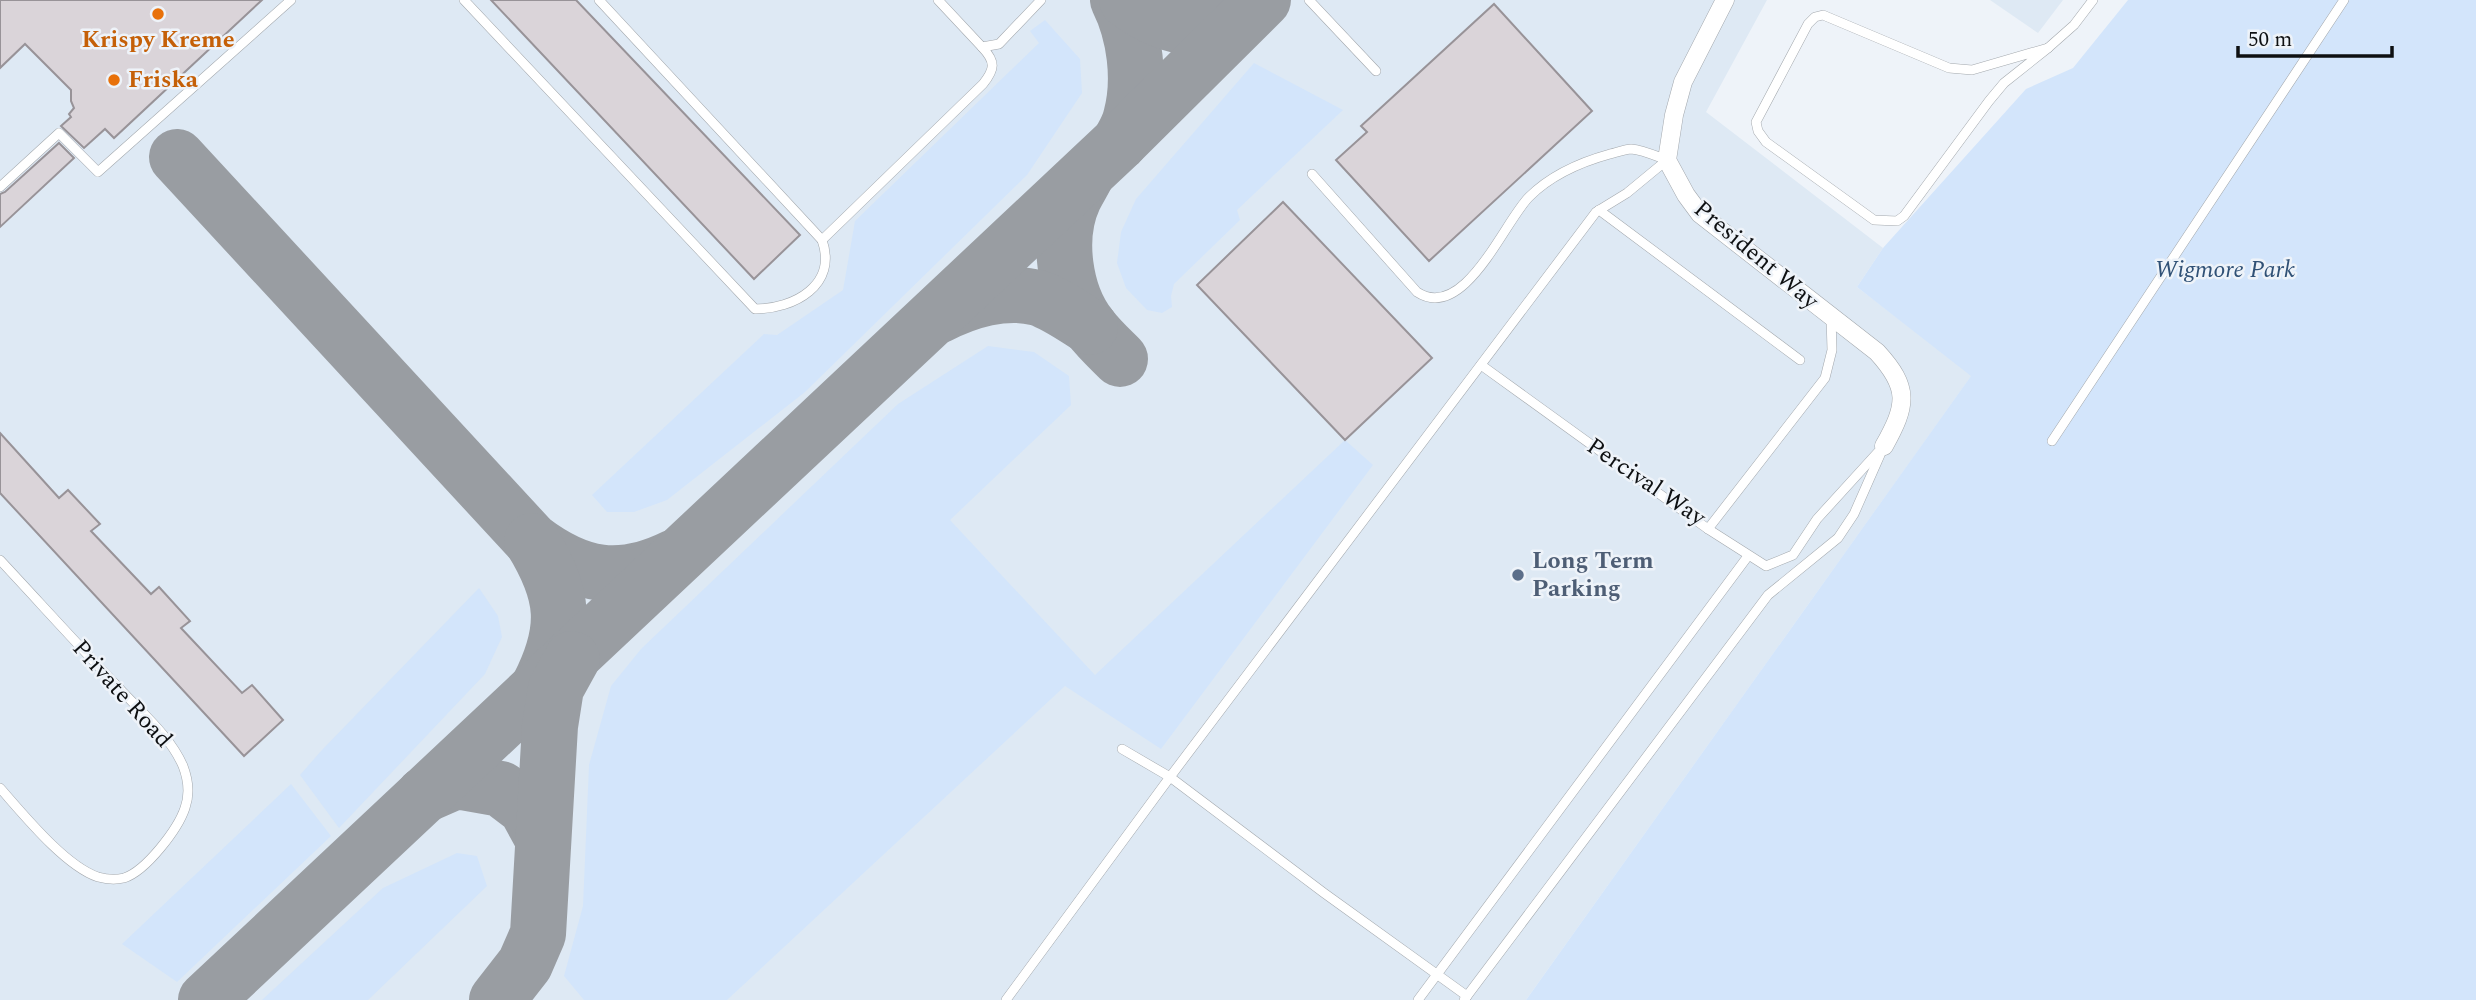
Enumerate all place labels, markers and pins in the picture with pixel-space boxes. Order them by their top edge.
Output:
marker: Krispy Kreme [150,6,166,22]
place label: Krispy Kreme [81,22,235,58]
place label: Friska [128,62,199,98]
marker: Friska [106,72,122,88]
place label: Long Term Parking [1532,543,1654,607]
marker: Long Term Parking [1510,567,1526,583]

